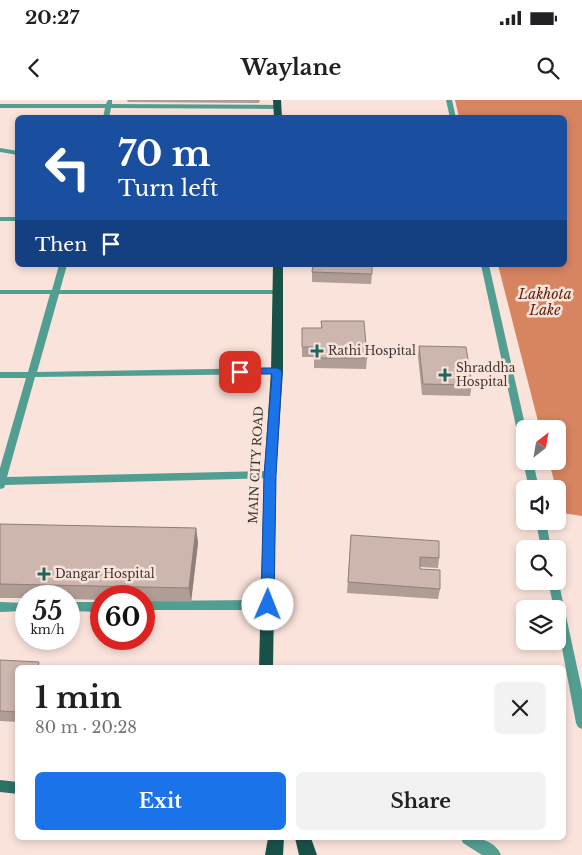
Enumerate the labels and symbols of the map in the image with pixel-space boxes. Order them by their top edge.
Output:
water label: Lakhota Lake [517,285,572,319]
place label: Rathi Hospital [328,343,416,358]
marker: Rathi Hospital [310,344,324,358]
pin [219,351,261,393]
place label: Shraddha Hospital [456,360,516,389]
marker: Shraddha Hospital [438,368,452,382]
street label: MAIN CITY ROAD [245,406,266,524]
north arrow [516,420,566,470]
place label: Dangar Hospital [55,566,155,581]
marker: Dangar Hospital [37,567,51,581]
position arrow [241,578,293,630]
speed limit sign: 60 [90,585,155,650]

